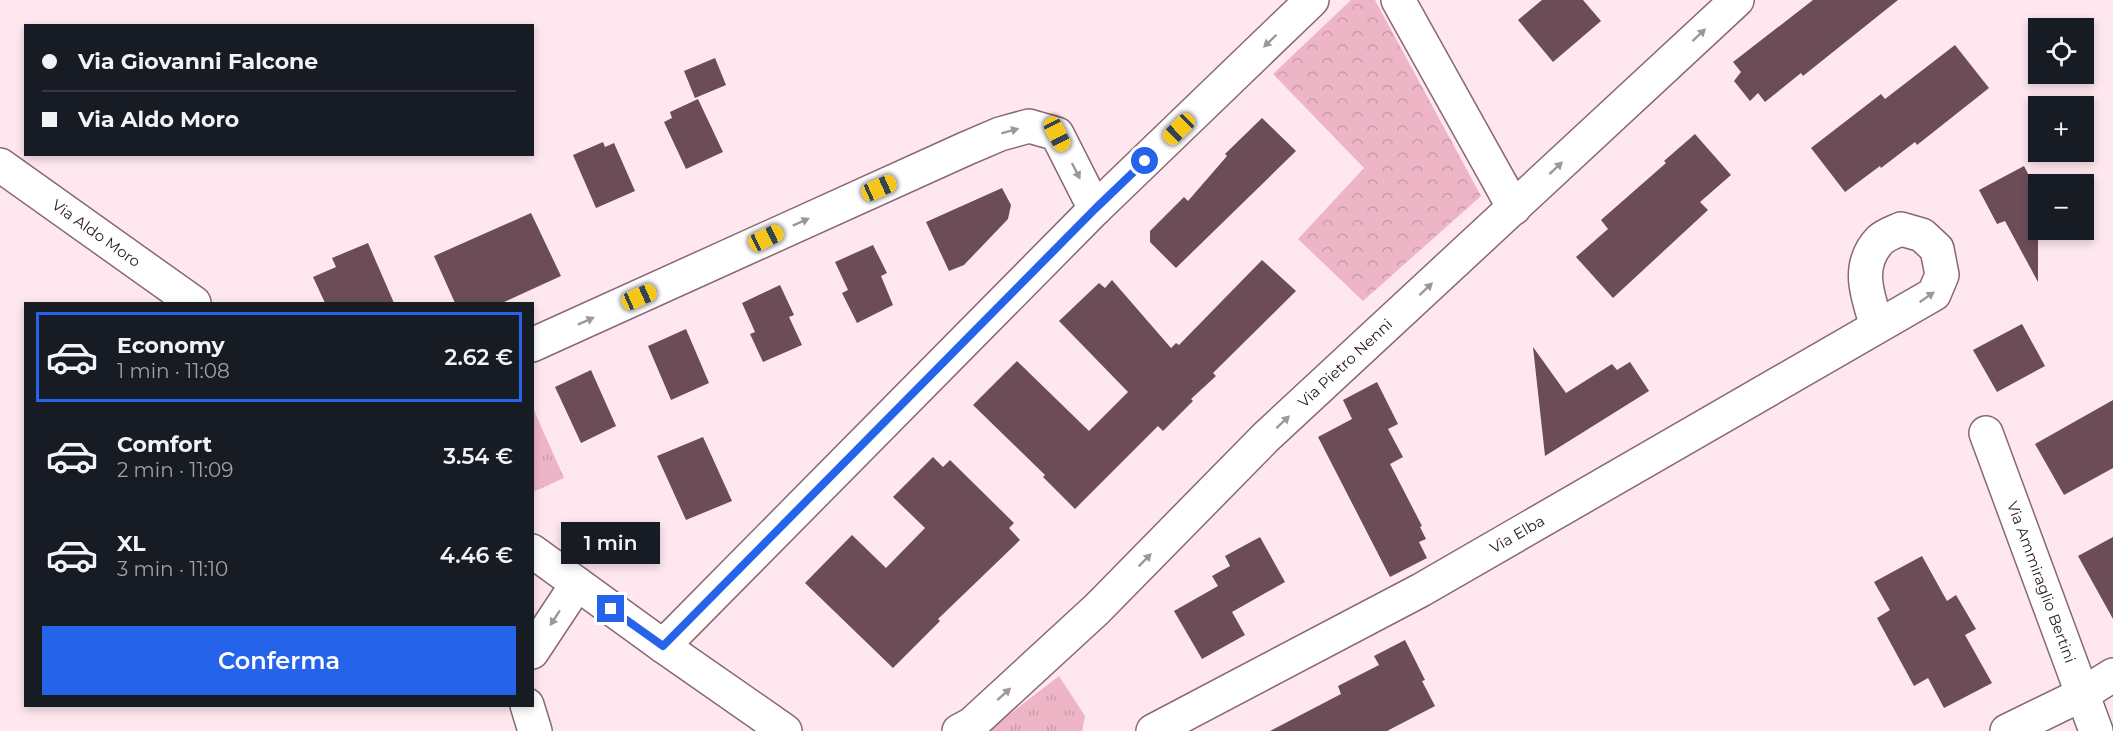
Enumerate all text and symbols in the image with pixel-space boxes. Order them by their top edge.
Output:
map controls [2028,18,2094,240]
button: locate [2028,18,2094,84]
one-way arrow [1692,28,1707,42]
one-way arrow [1264,33,1278,47]
text: Via Giovanni Falcone [78,48,318,75]
button: + [2028,96,2094,162]
text: Via Aldo Moro [78,106,239,133]
car [1160,110,1198,148]
car [1041,114,1073,154]
one-way arrow [1001,126,1019,135]
route start [1131,147,1158,174]
one-way arrow [1549,161,1563,175]
one-way arrow [1071,163,1081,180]
car [859,172,899,204]
button: − [2028,174,2094,240]
street label: Via Aldo Moro [48,195,144,271]
one-way arrow [793,218,810,227]
car [746,222,786,254]
car [619,281,659,313]
one-way arrow [1418,283,1433,296]
one-way arrow [1919,291,1935,303]
street label: Via Pietro Nenni [1294,315,1396,411]
one-way arrow [577,316,594,325]
icon: car [45,330,99,384]
text: Economy [117,332,225,359]
text: 2.62 € [445,344,513,371]
text: 1 min · 11:08 [117,359,230,383]
one-way arrow [1276,415,1290,429]
icon: car [45,429,99,483]
text: Comfort [117,431,212,458]
text: 3.54 € [443,443,513,470]
text: 2 min · 11:09 [117,458,233,482]
street label: Via Ammiraglio Bertini [2003,499,2080,665]
street label: Via Elba [1486,511,1548,557]
callout: 1 min [562,522,660,564]
icon: car [45,528,99,582]
text: XL [117,530,146,557]
text: 1 min [584,531,637,555]
text: 4.46 € [440,542,513,569]
one-way arrow [1138,553,1152,567]
text: 3 min · 11:10 [117,557,228,581]
route end [597,595,624,622]
one-way arrow [550,610,561,626]
button: Conferma [42,626,516,695]
one-way arrow [996,688,1011,701]

